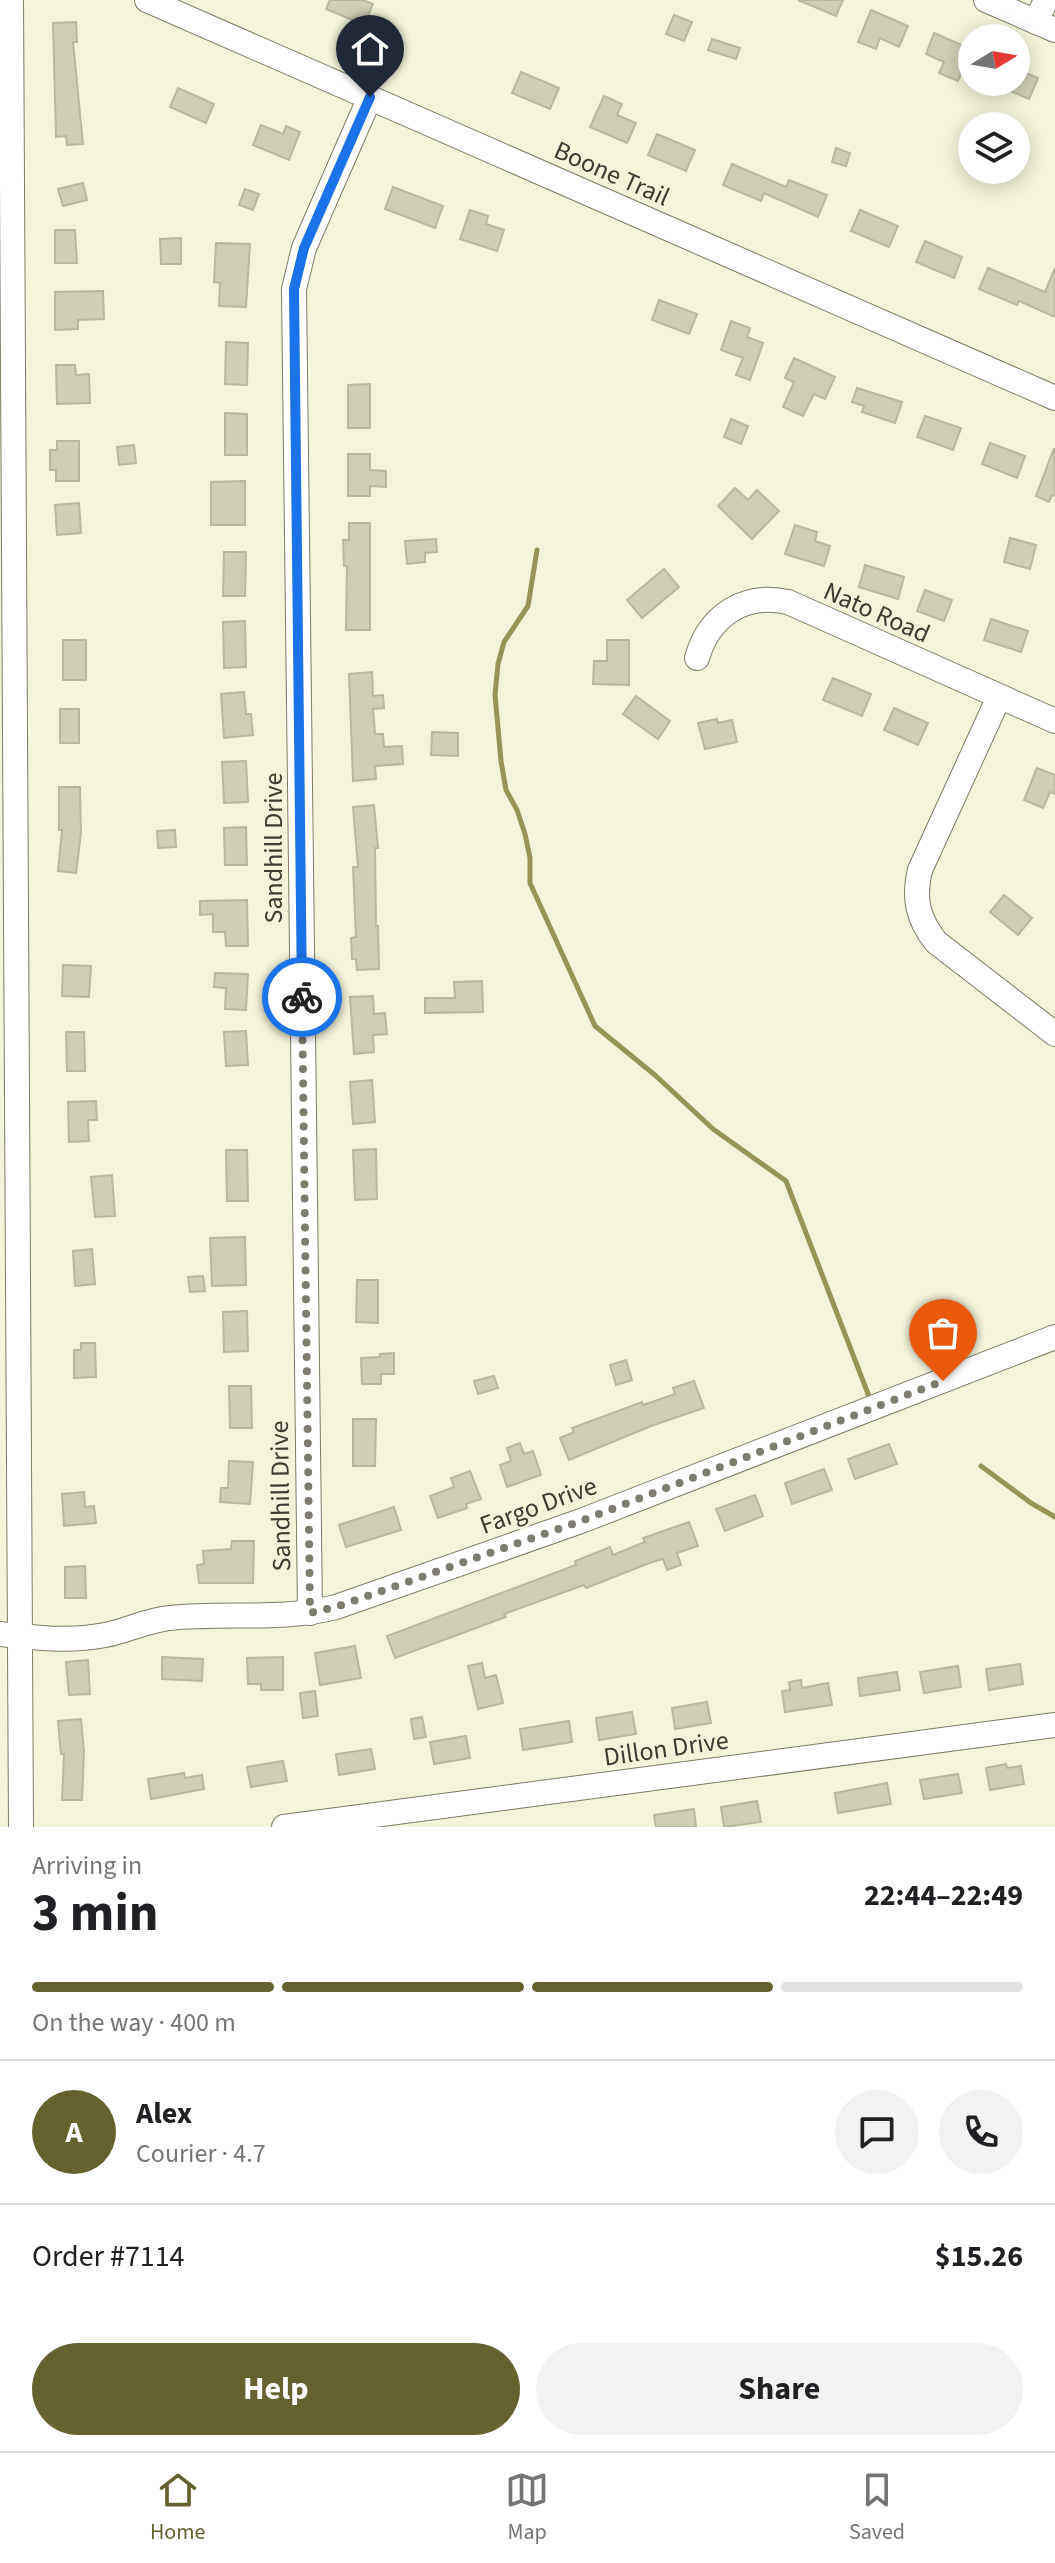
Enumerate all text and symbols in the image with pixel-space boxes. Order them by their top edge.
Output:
pin [336,15,404,97]
north arrow [958,24,1030,96]
map controls [958,24,1030,184]
icon: home [348,27,392,71]
button: layers [958,112,1030,184]
street label: Boone Trail [548,132,676,215]
street label: Nato Road [818,573,936,652]
street label: Sandhill Drive [255,773,292,924]
courier [262,957,342,1037]
icon: bike [280,975,324,1019]
pin [909,1299,977,1381]
icon: bag [921,1311,965,1355]
street label: Sandhill Drive [261,1420,300,1572]
street label: Fargo Drive [474,1467,602,1544]
street label: Dillon Drive [601,1721,731,1776]
text: Arriving in [32,1847,142,1884]
text: 22:44–22:49 [864,1874,1023,1917]
text: 3 min [32,1877,159,1951]
text: On the way · 400 m [32,2004,236,2041]
button: chat [835,2090,919,2174]
button: phone [939,2090,1023,2174]
text: Alex [136,2092,192,2135]
text: A [65,2111,83,2154]
text: Courier · 4.7 [136,2135,266,2172]
text: Order #7114 [32,2235,185,2278]
text: $15.26 [935,2235,1023,2278]
button: Help [32,2343,520,2435]
button: Share [536,2343,1023,2435]
tab: Home [150,2468,205,2548]
tab: Map [505,2468,549,2548]
tab: Saved [849,2468,905,2548]

